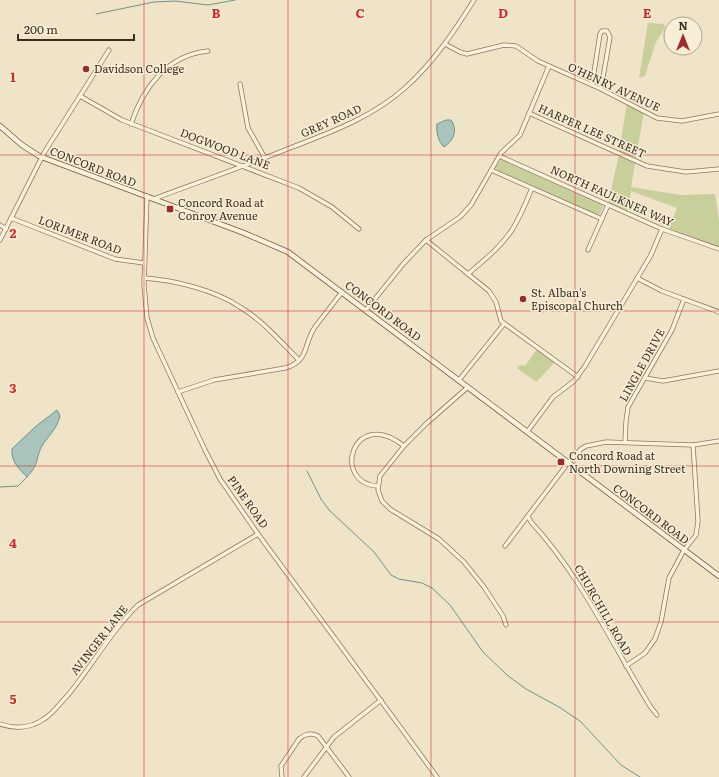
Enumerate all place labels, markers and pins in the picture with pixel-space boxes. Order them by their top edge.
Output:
place label: Davidson College [94,60,184,76]
marker: Davidson College [81,64,91,74]
place label: Concord Road at Conroy Avenue [178,194,265,223]
marker: Concord Road at Conroy Avenue [165,204,175,214]
place label: St. Alban's Episcopal Church [531,284,623,313]
marker: St. Alban's Episcopal Church [518,294,528,304]
place label: Concord Road at North Downing Street [569,447,686,476]
marker: Concord Road at North Downing Street [556,457,566,467]

